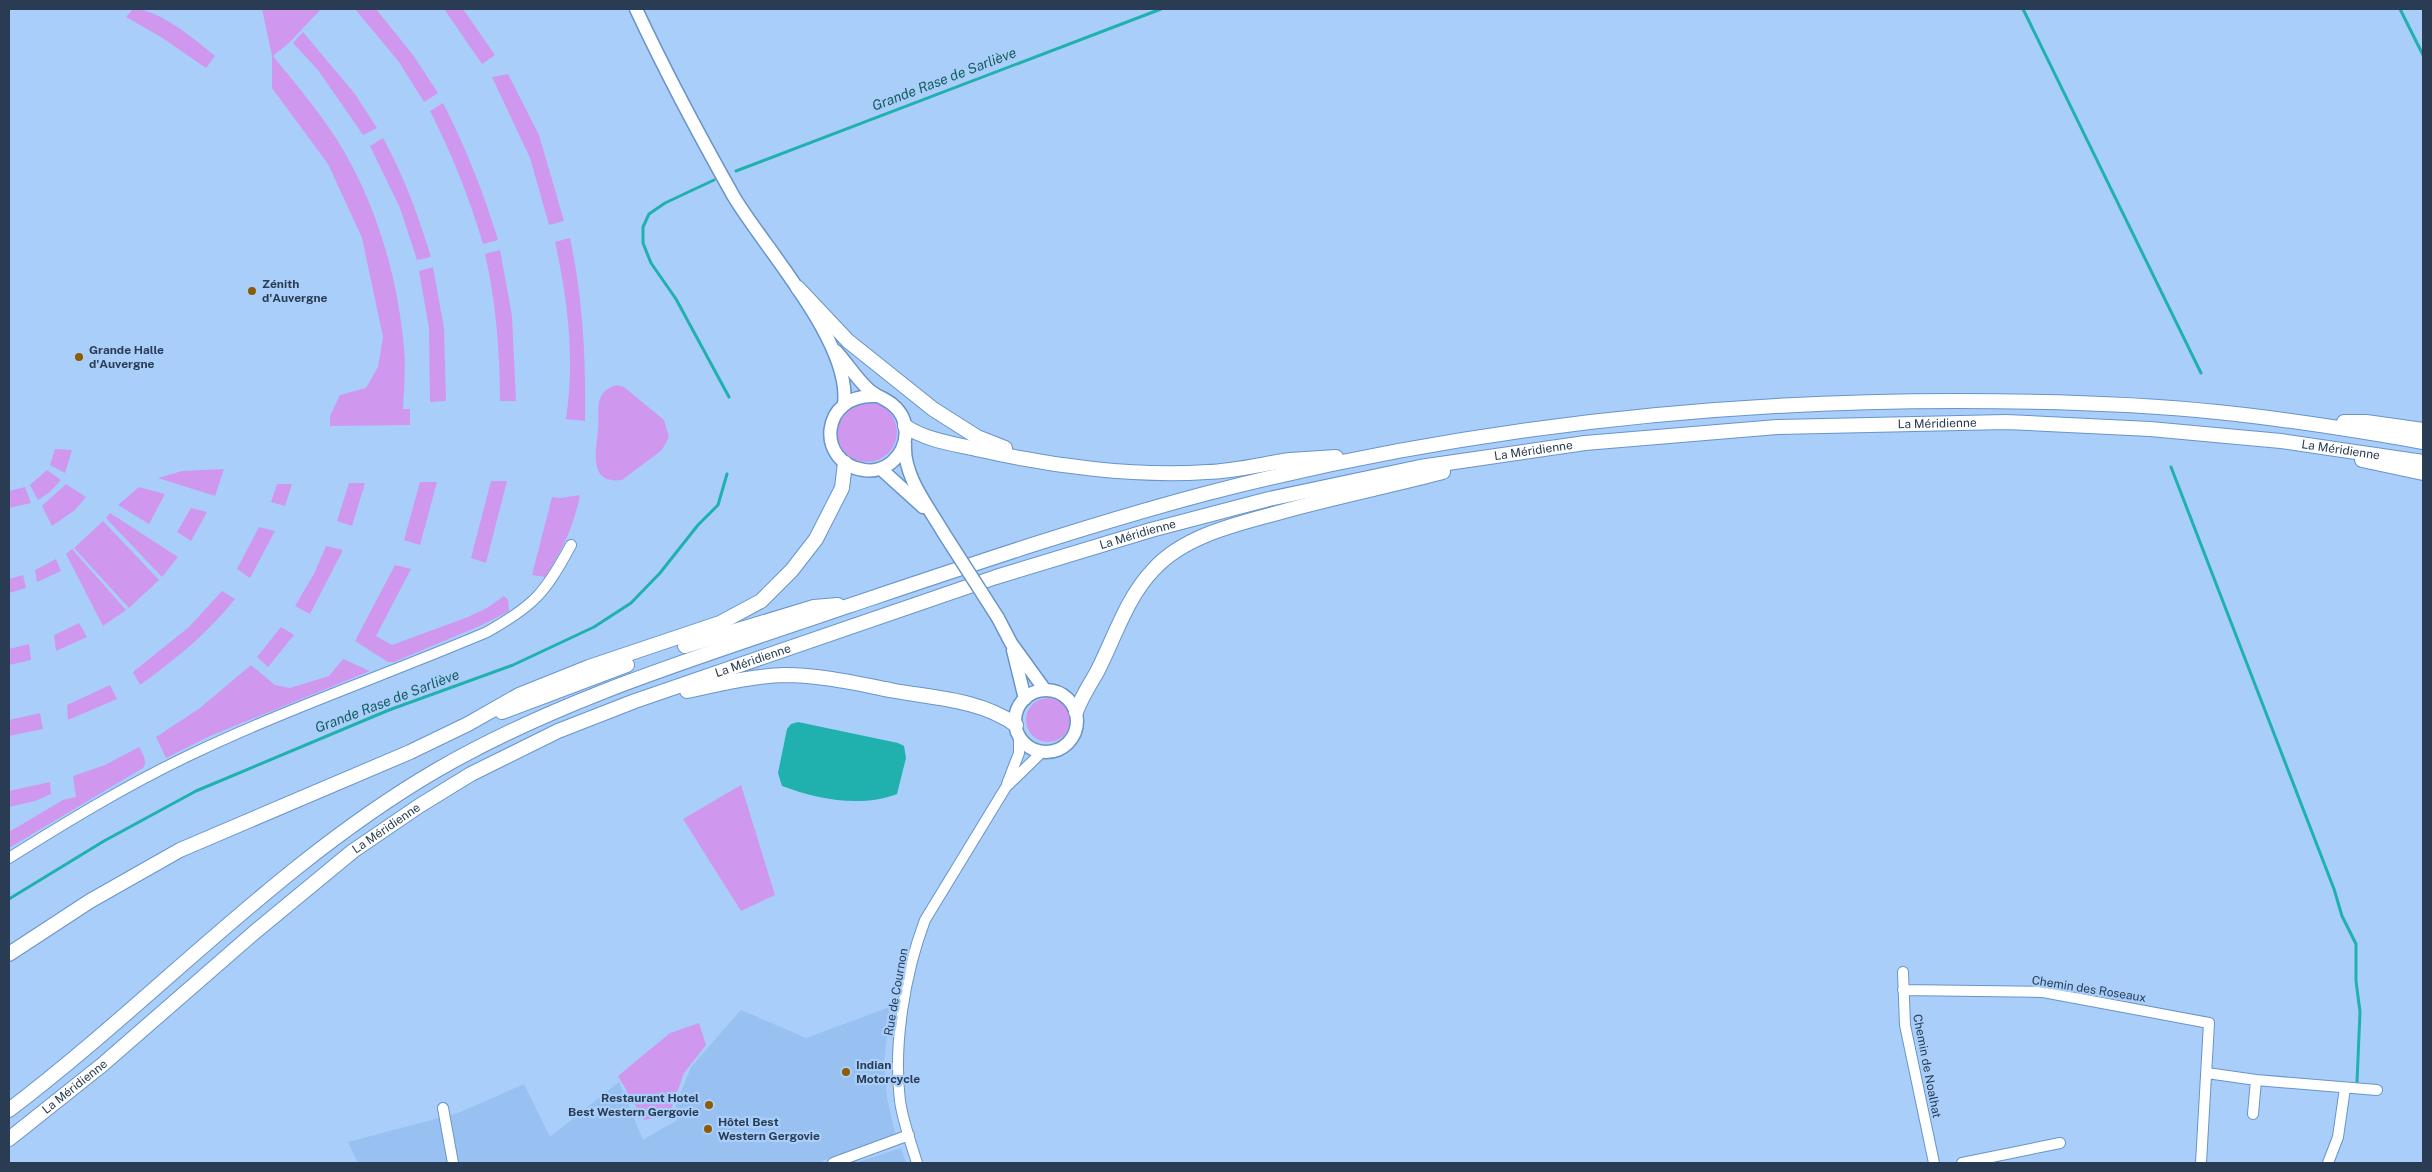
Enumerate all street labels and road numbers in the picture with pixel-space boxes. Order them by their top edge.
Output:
street label: La Méridienne [1898,416,1977,431]
street label: La Méridienne [2301,437,2381,463]
street label: La Méridienne [1493,438,1574,463]
street label: La Méridienne [1098,517,1178,552]
street label: La Méridienne [713,641,793,680]
street label: La Méridienne [350,800,423,856]
street label: Rue de Cournon [881,947,911,1037]
street label: Chemin des Roseaux [2031,973,2147,1005]
street label: Chemin de Noalhat [1910,1013,1944,1120]
street label: La Méridienne [39,1057,110,1117]

